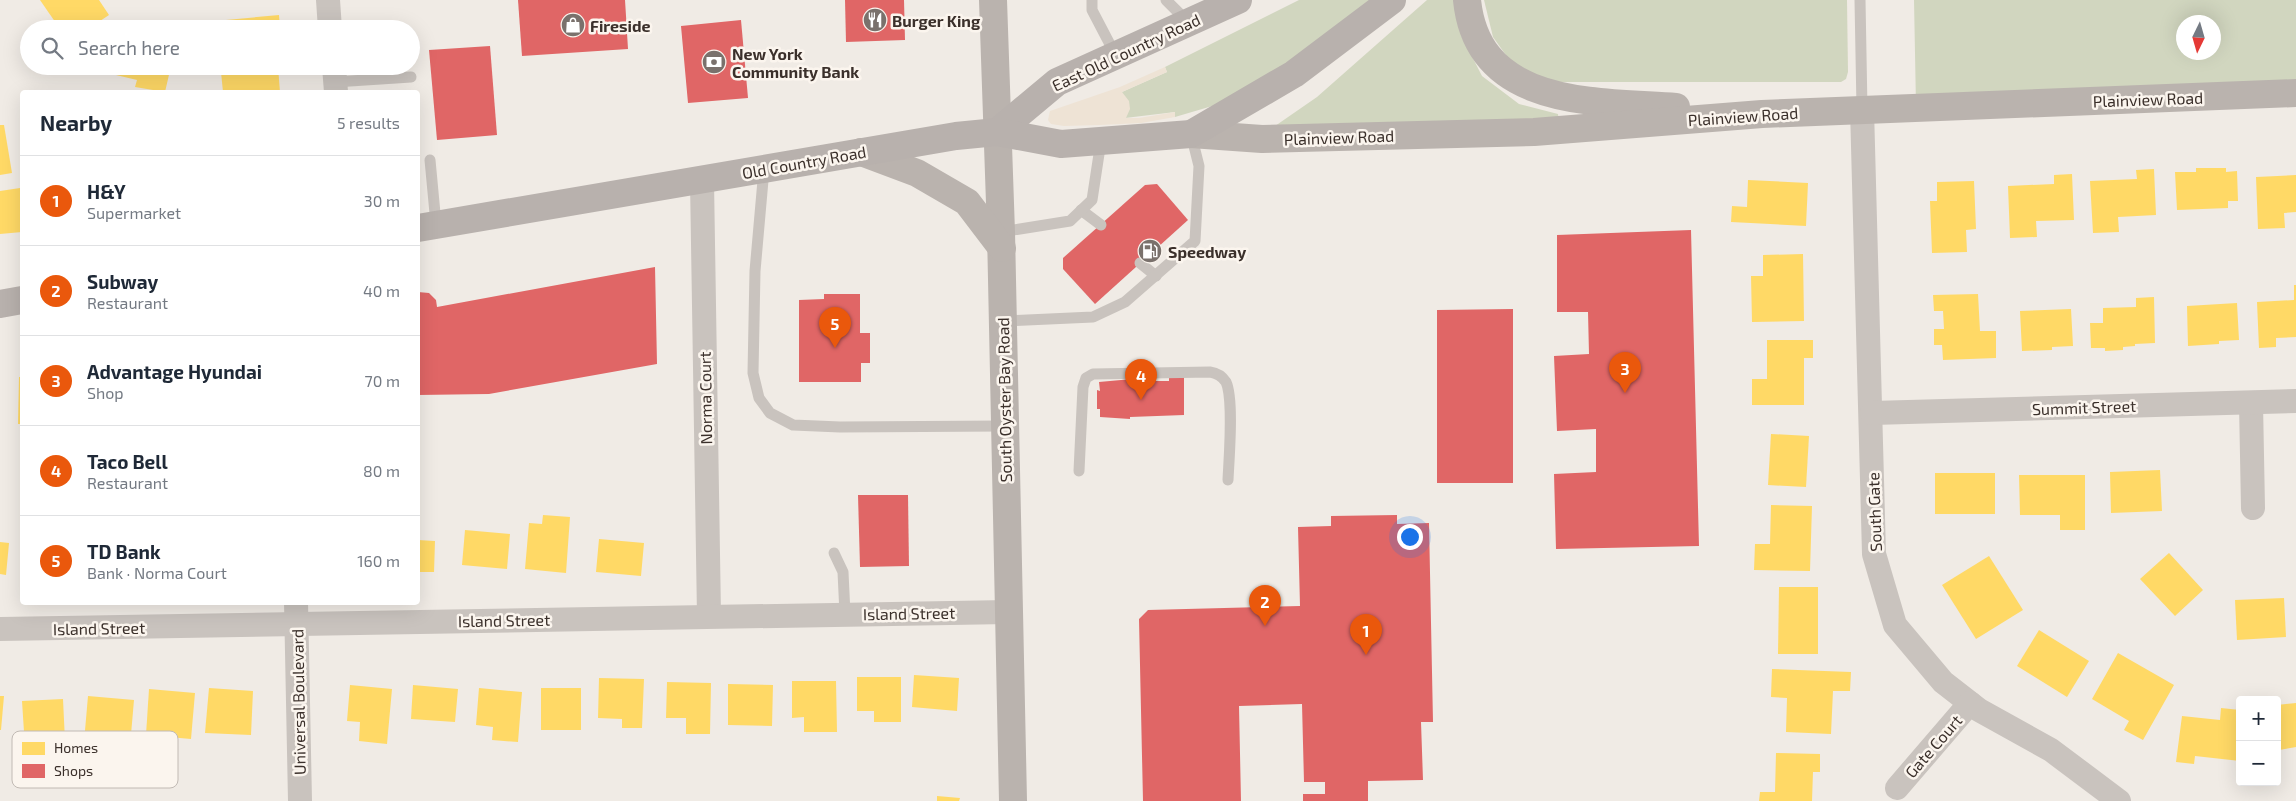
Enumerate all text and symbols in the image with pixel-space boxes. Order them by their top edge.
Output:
restaurant icon: Burger King [862,7,888,33]
street label: East Old Country Road [1049,9,1203,95]
place label: Burger King [892,11,981,30]
shop icon: Fireside [560,12,586,38]
north arrow [2176,15,2221,60]
place label: Fireside [590,16,651,35]
search box [20,20,420,75]
icon: search [38,34,66,62]
text: Search here [78,36,180,59]
place label: New York Community Bank [732,44,859,82]
bank icon: New York Community Bank [701,49,727,75]
street label: Plainview Road [2092,88,2204,110]
street label: Plainview Road [1687,103,1799,129]
text: Nearby [40,110,112,135]
text: 5 results [337,113,400,132]
street label: Plainview Road [1283,126,1395,148]
street label: Old Country Road [740,142,868,182]
text: H&Y [87,180,126,203]
text: 1 [53,191,59,210]
text: 30 m [364,191,400,210]
text: Supermarket [87,203,181,222]
fuel station icon: Speedway [1137,238,1163,264]
place label: Speedway [1168,242,1246,262]
text: Subway [87,270,158,293]
text: 2 [51,281,61,300]
text: 40 m [363,281,400,300]
text: Restaurant [87,293,168,312]
pin: 5 [819,307,851,348]
street label: South Oyster Bay Road [993,317,1015,483]
street label: Norma Court [695,351,715,445]
pin: 3 [1609,352,1641,393]
pin: 4 [1125,359,1157,400]
text: Advantage Hyundai [87,360,262,383]
text: 3 [51,371,61,390]
text: 70 m [365,371,400,390]
text: Shop [87,383,124,402]
street label: Summit Street [2032,396,2136,418]
text: Taco Bell [87,450,168,473]
text: 4 [51,461,61,480]
text: 80 m [363,461,400,480]
street label: South Gate [1863,472,1885,552]
text: Restaurant [87,473,168,492]
your location [1397,524,1423,550]
text: TD Bank [87,540,161,563]
text: 5 [52,551,60,570]
text: 160 m [357,551,400,570]
text: Bank · Norma Court [87,563,227,582]
pin: 2 [1249,585,1281,626]
street label: Island Street [863,603,955,623]
street label: Island Street [458,610,550,630]
pin: 1 [1350,614,1382,655]
street label: Island Street [53,618,145,638]
street label: Universal Boulevard [287,629,309,775]
map controls [2236,696,2281,786]
button: + [2236,696,2281,741]
street label: Gate Court [1901,711,1965,781]
legend [12,731,178,788]
text: Homes [54,739,98,756]
button: − [2236,741,2281,786]
text: Shops [54,762,93,779]

